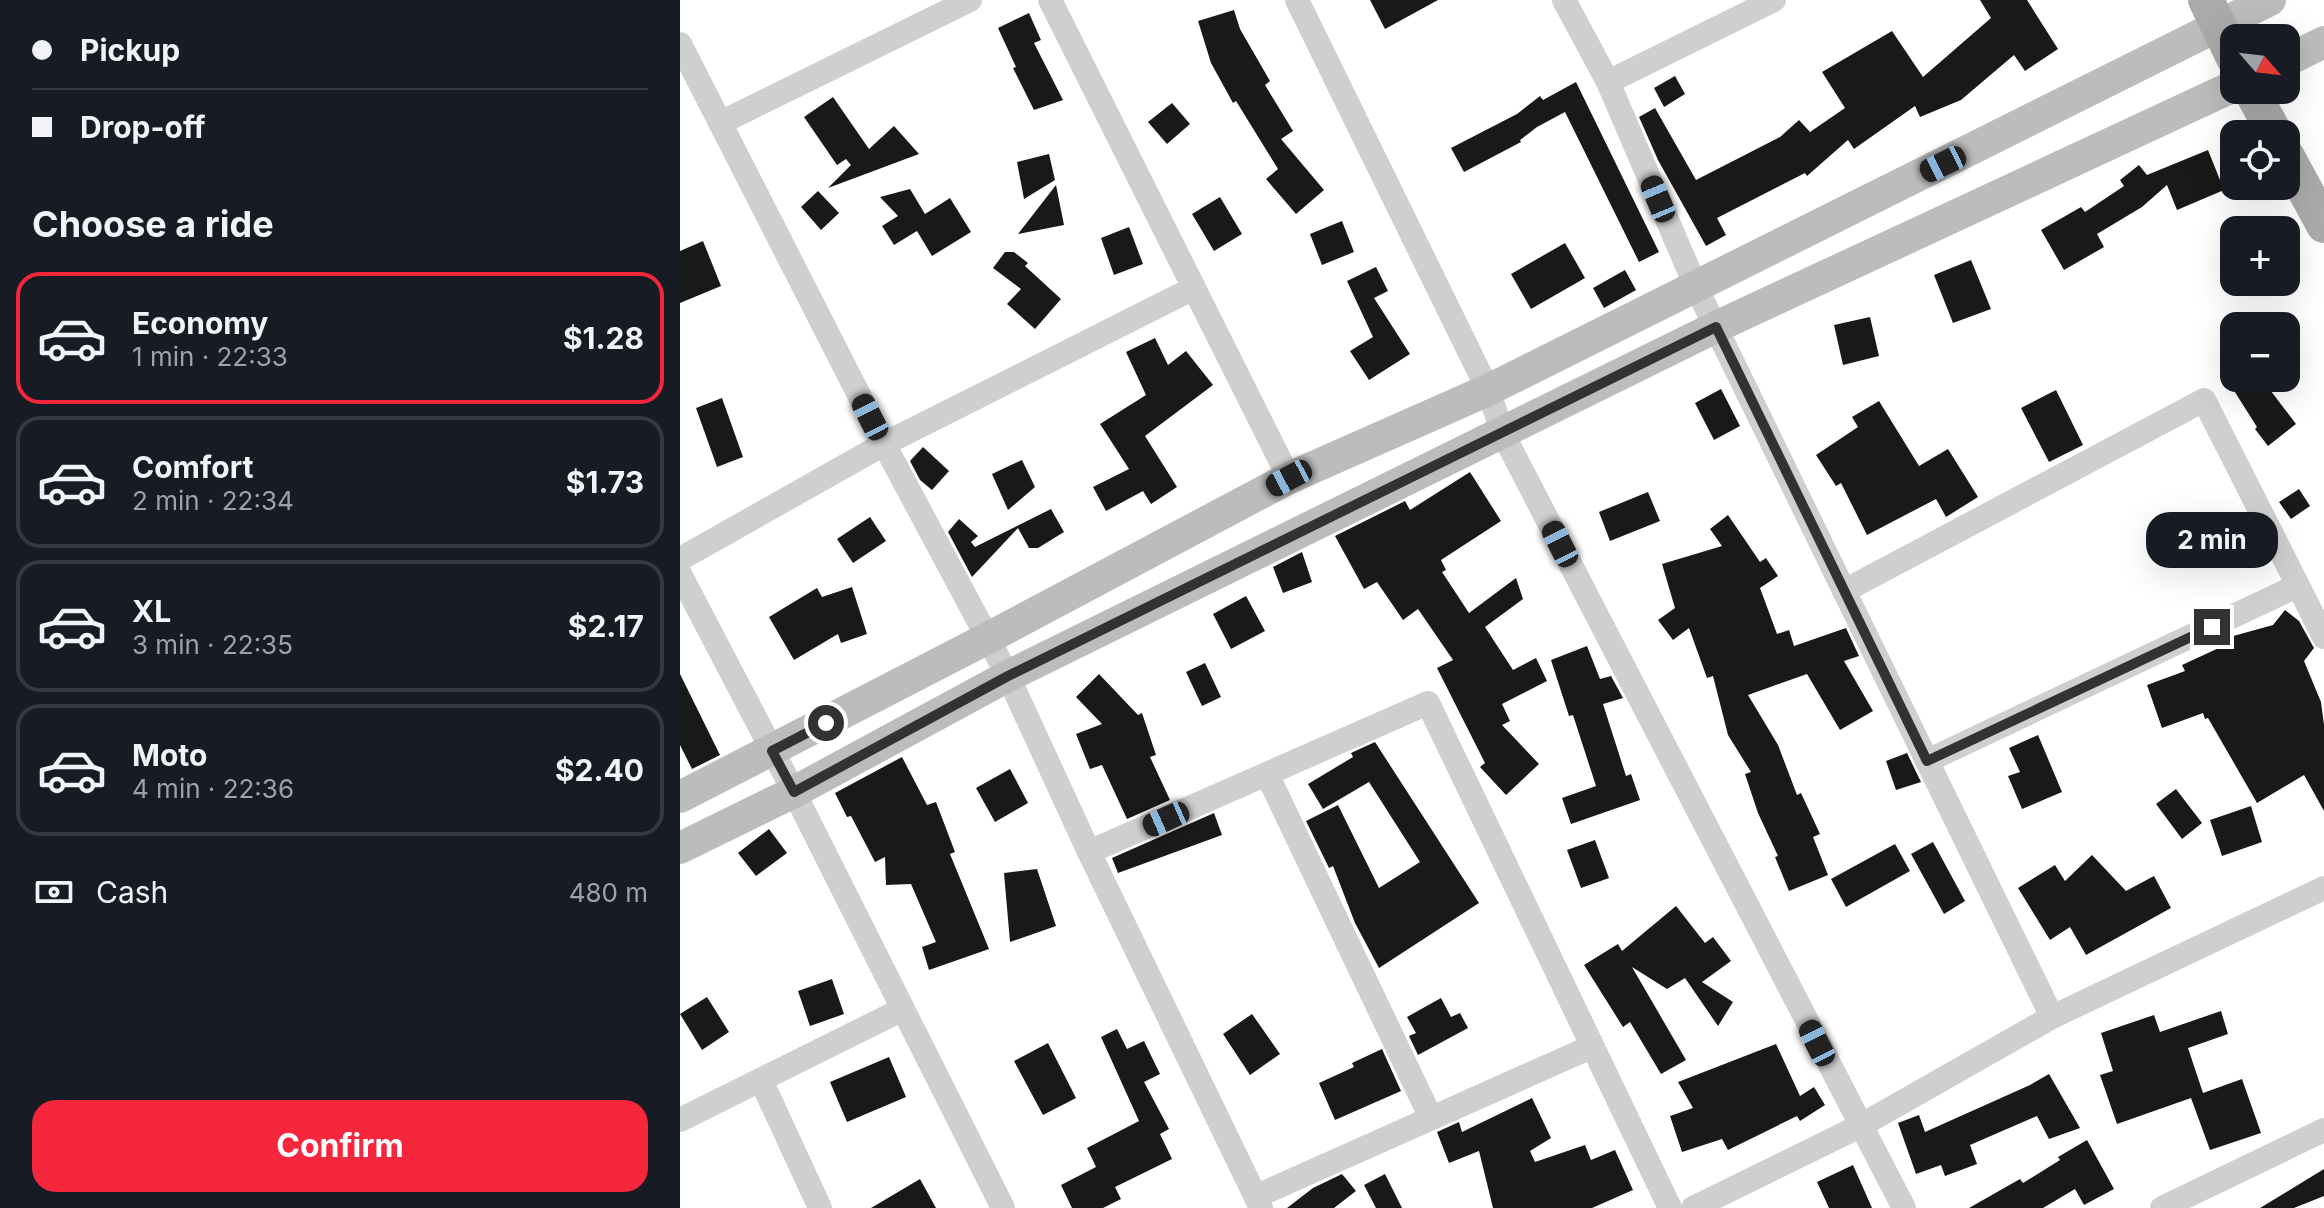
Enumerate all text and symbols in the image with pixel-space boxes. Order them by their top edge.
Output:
north arrow [2220,24,2300,104]
map controls [2220,24,2300,392]
text: Pickup [80,32,180,68]
text: Drop-off [80,109,206,145]
button: locate [2220,120,2300,200]
car [1916,143,1970,185]
car [1638,172,1678,226]
text: Choose a ride [32,202,274,246]
button: + [2220,216,2300,296]
icon: car [36,302,108,374]
text: Economy [132,305,268,341]
button: − [2220,312,2300,392]
text: $1.28 [563,320,644,356]
text: 1 min · 22:33 [132,341,288,372]
car [848,390,892,444]
icon: car [36,446,108,518]
text: Comfort [132,449,253,485]
car [1262,456,1316,500]
text: $1.73 [566,464,644,500]
text: 2 min · 22:34 [132,485,294,516]
callout: 2 min [2146,511,2278,567]
car [1538,517,1582,571]
text: 2 min [2177,524,2247,555]
icon: car [36,590,108,662]
text: XL [132,593,171,629]
text: $2.17 [568,608,644,644]
route end [2194,609,2230,645]
text: 3 min · 22:35 [132,629,293,660]
route start [808,705,844,741]
icon: car [36,734,108,806]
text: Moto [132,737,207,773]
text: $2.40 [555,752,644,788]
text: 4 min · 22:36 [132,773,294,804]
car [1139,798,1193,840]
icon: cash [32,870,76,914]
text: Cash [96,874,168,910]
text: 480 m [569,877,648,908]
car [1795,1016,1839,1070]
button: Confirm [32,1100,648,1192]

